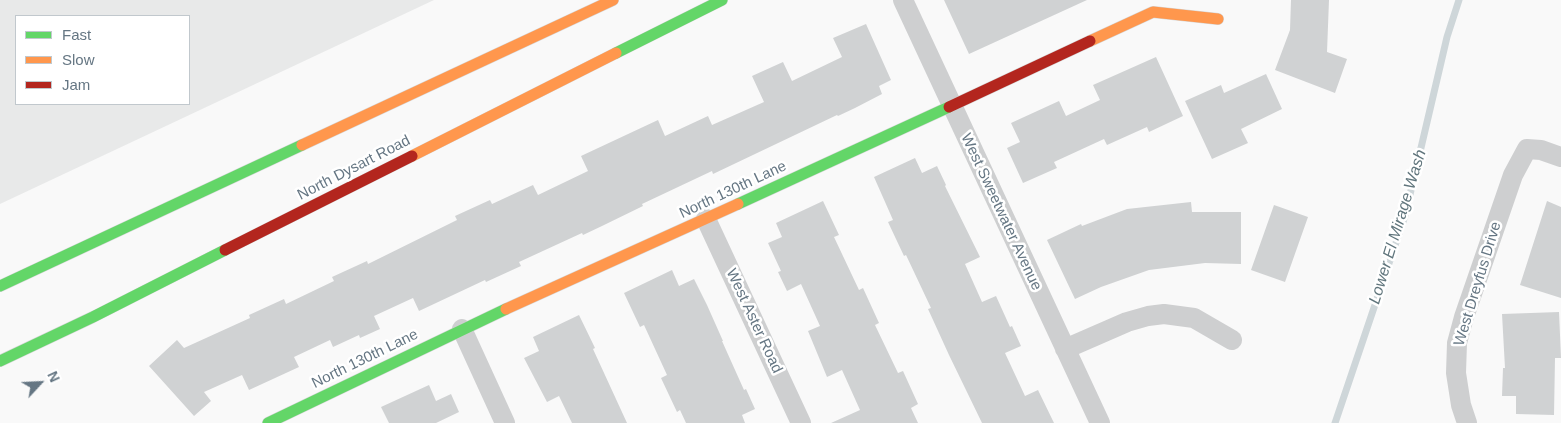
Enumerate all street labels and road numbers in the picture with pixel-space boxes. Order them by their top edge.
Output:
street label: West Sweetwater Avenue [957,131,1045,293]
street label: North Dysart Road [295,132,413,204]
street label: North 130th Lane [677,157,789,223]
street label: West Dreyfus Drive [1451,220,1505,348]
street label: West Aster Road [722,266,786,376]
street label: North 130th Lane [309,326,421,392]

